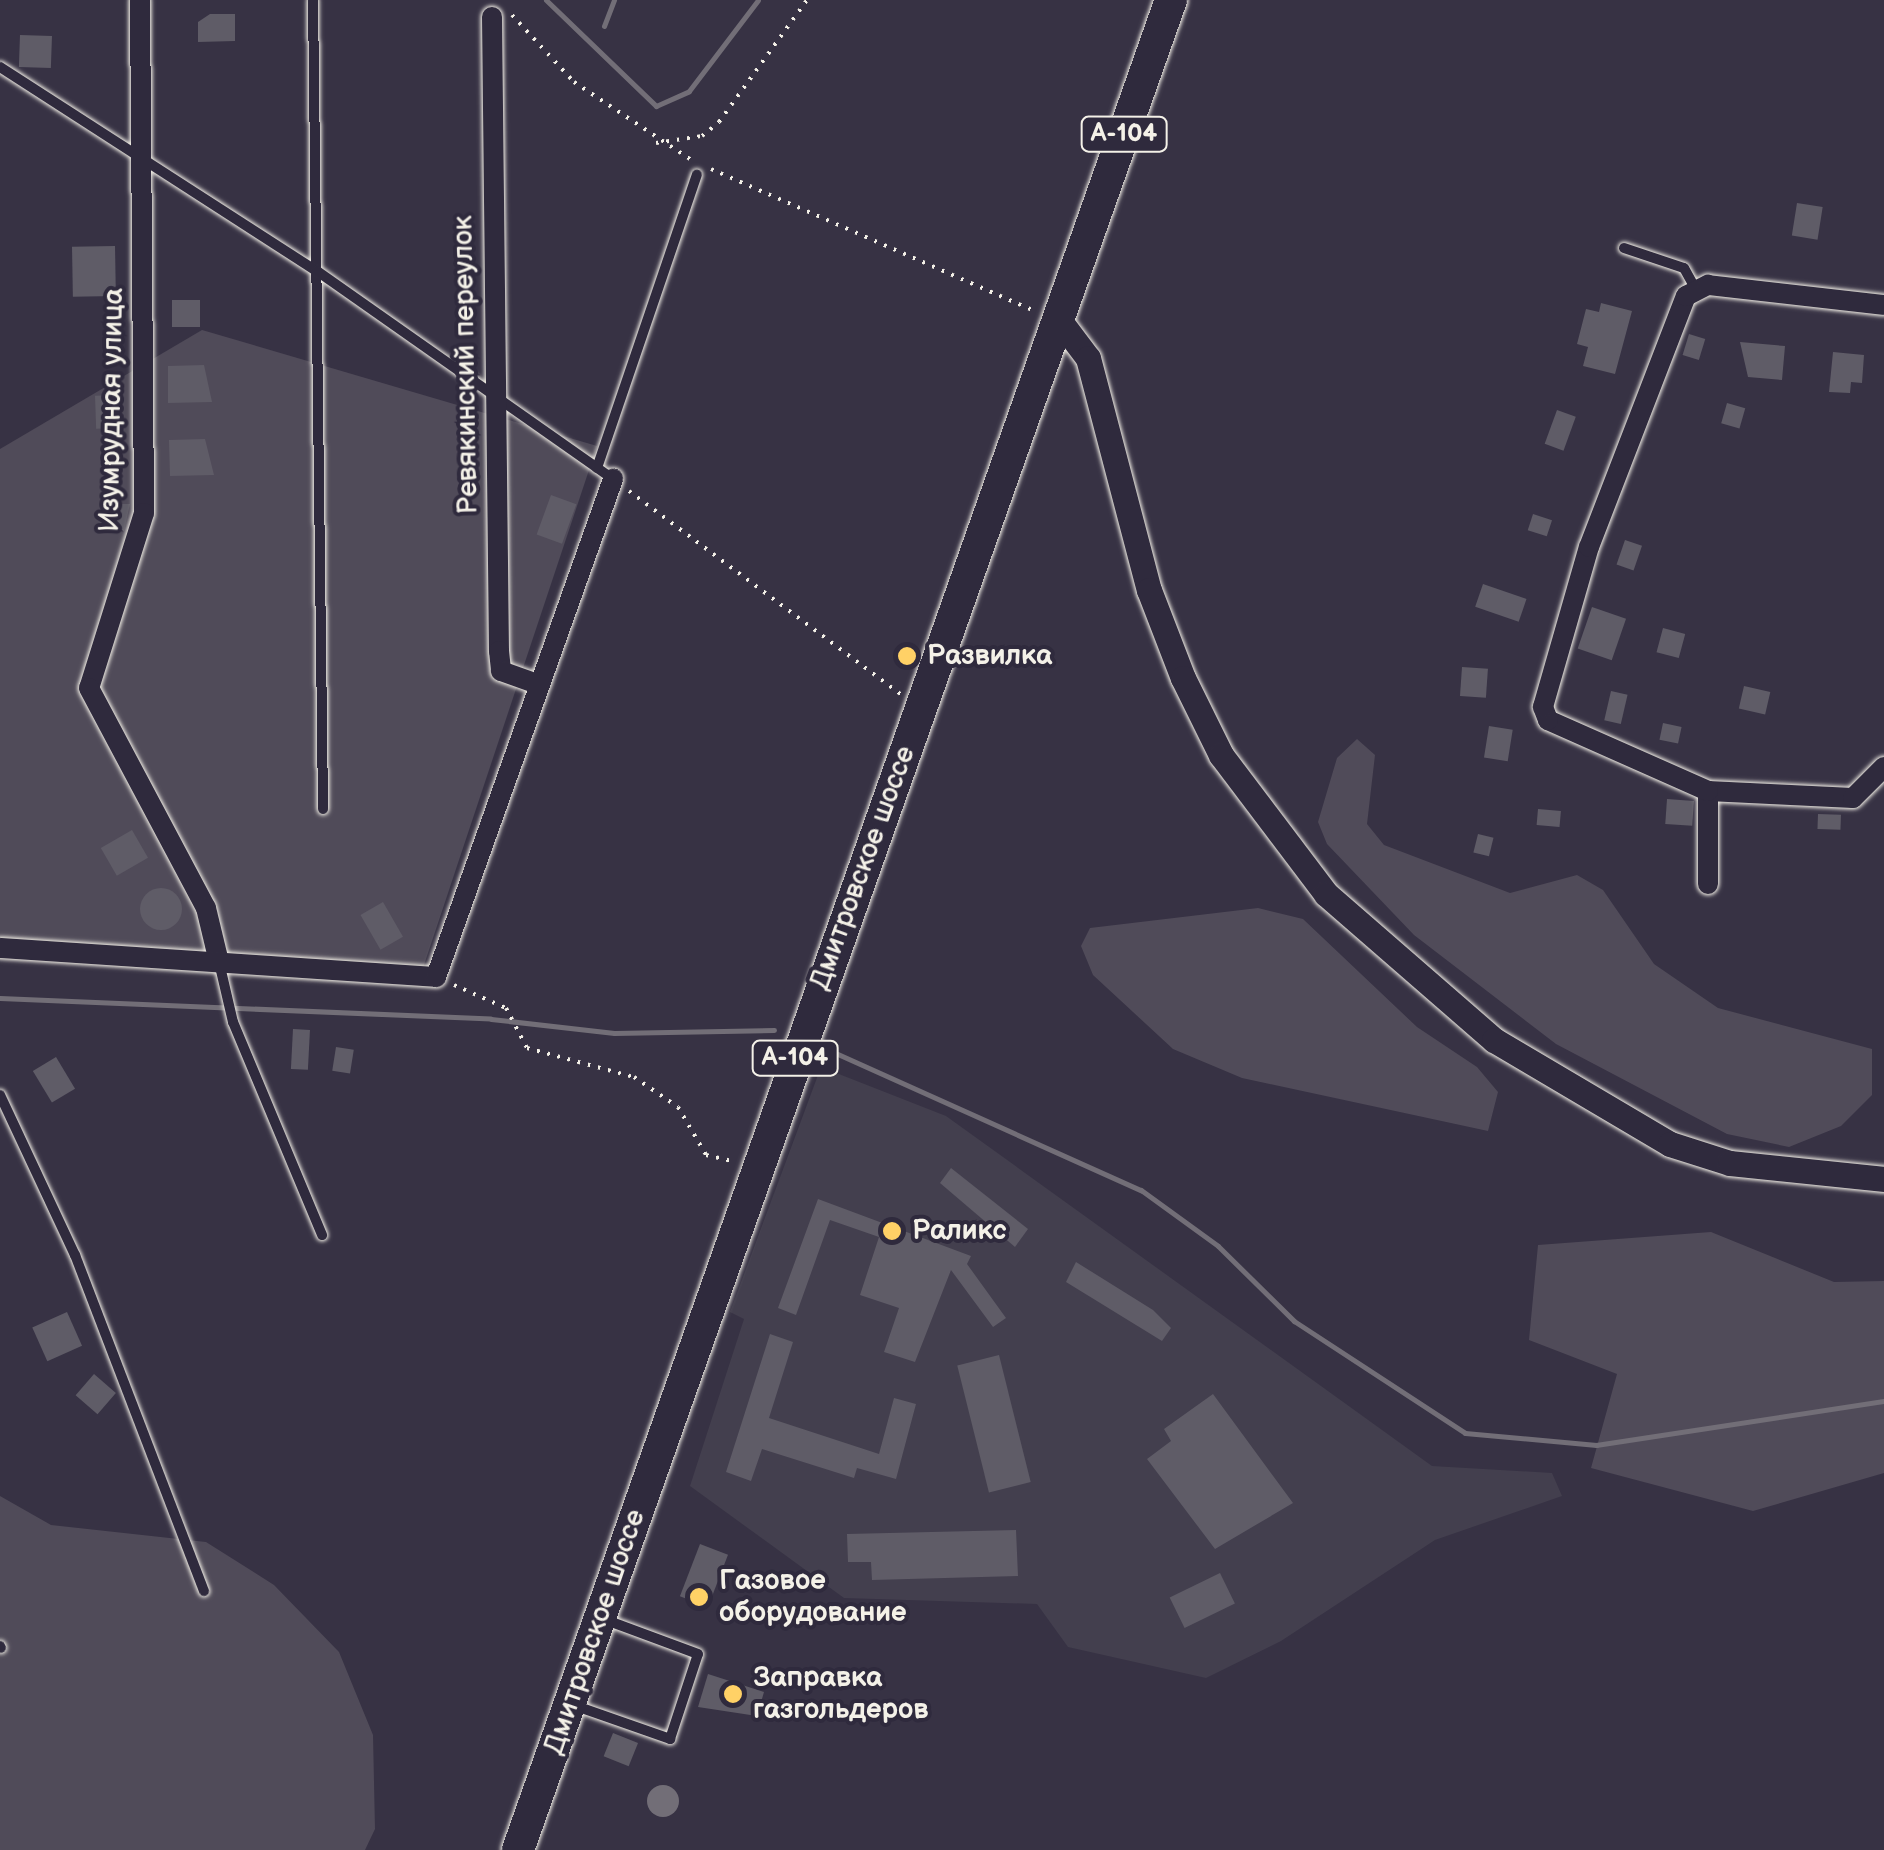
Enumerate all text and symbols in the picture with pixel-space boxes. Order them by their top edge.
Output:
road number: А-104 [1079,114,1169,154]
street label: Ревякинский переулок [447,215,485,515]
street label: Изумрудная улица [93,288,131,532]
place label: Развилка [927,639,1052,673]
marker: Развилка [896,645,918,667]
street label: Дмитровское шоссе [803,741,923,995]
road number: А-104 [750,1038,840,1078]
place label: Раликс [912,1214,1007,1248]
marker: Раликс [881,1220,903,1242]
street label: Дмитровское шоссе [537,1505,653,1759]
place label: Газовое оборудование [719,1564,907,1630]
marker: Газовое оборудование [688,1586,710,1608]
place label: Заправка газгольдеров [753,1661,929,1727]
marker: Заправка газгольдеров [722,1683,744,1705]

